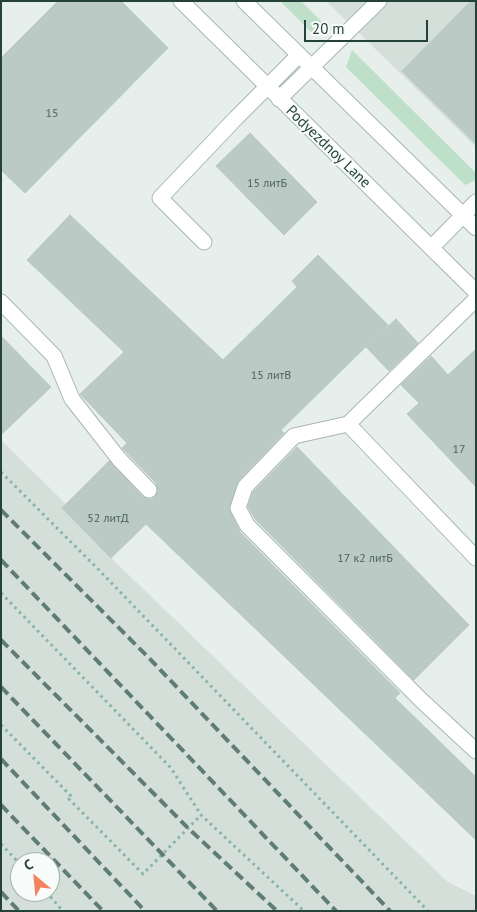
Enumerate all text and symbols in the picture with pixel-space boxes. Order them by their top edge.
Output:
scale bar [307,10,431,42]
text: 20 m [312,19,345,38]
street label: Podyezdnoy Lane [282,102,374,192]
house number: 15 [45,107,59,121]
house number: 15 литБ [247,177,287,191]
house number: 15 литВ [251,369,291,383]
house number: 17 [452,443,466,457]
house number: 52 литД [87,512,129,526]
house number: 17 к2 литБ [337,552,393,566]
north arrow [10,852,60,902]
text: С [21,855,36,874]

